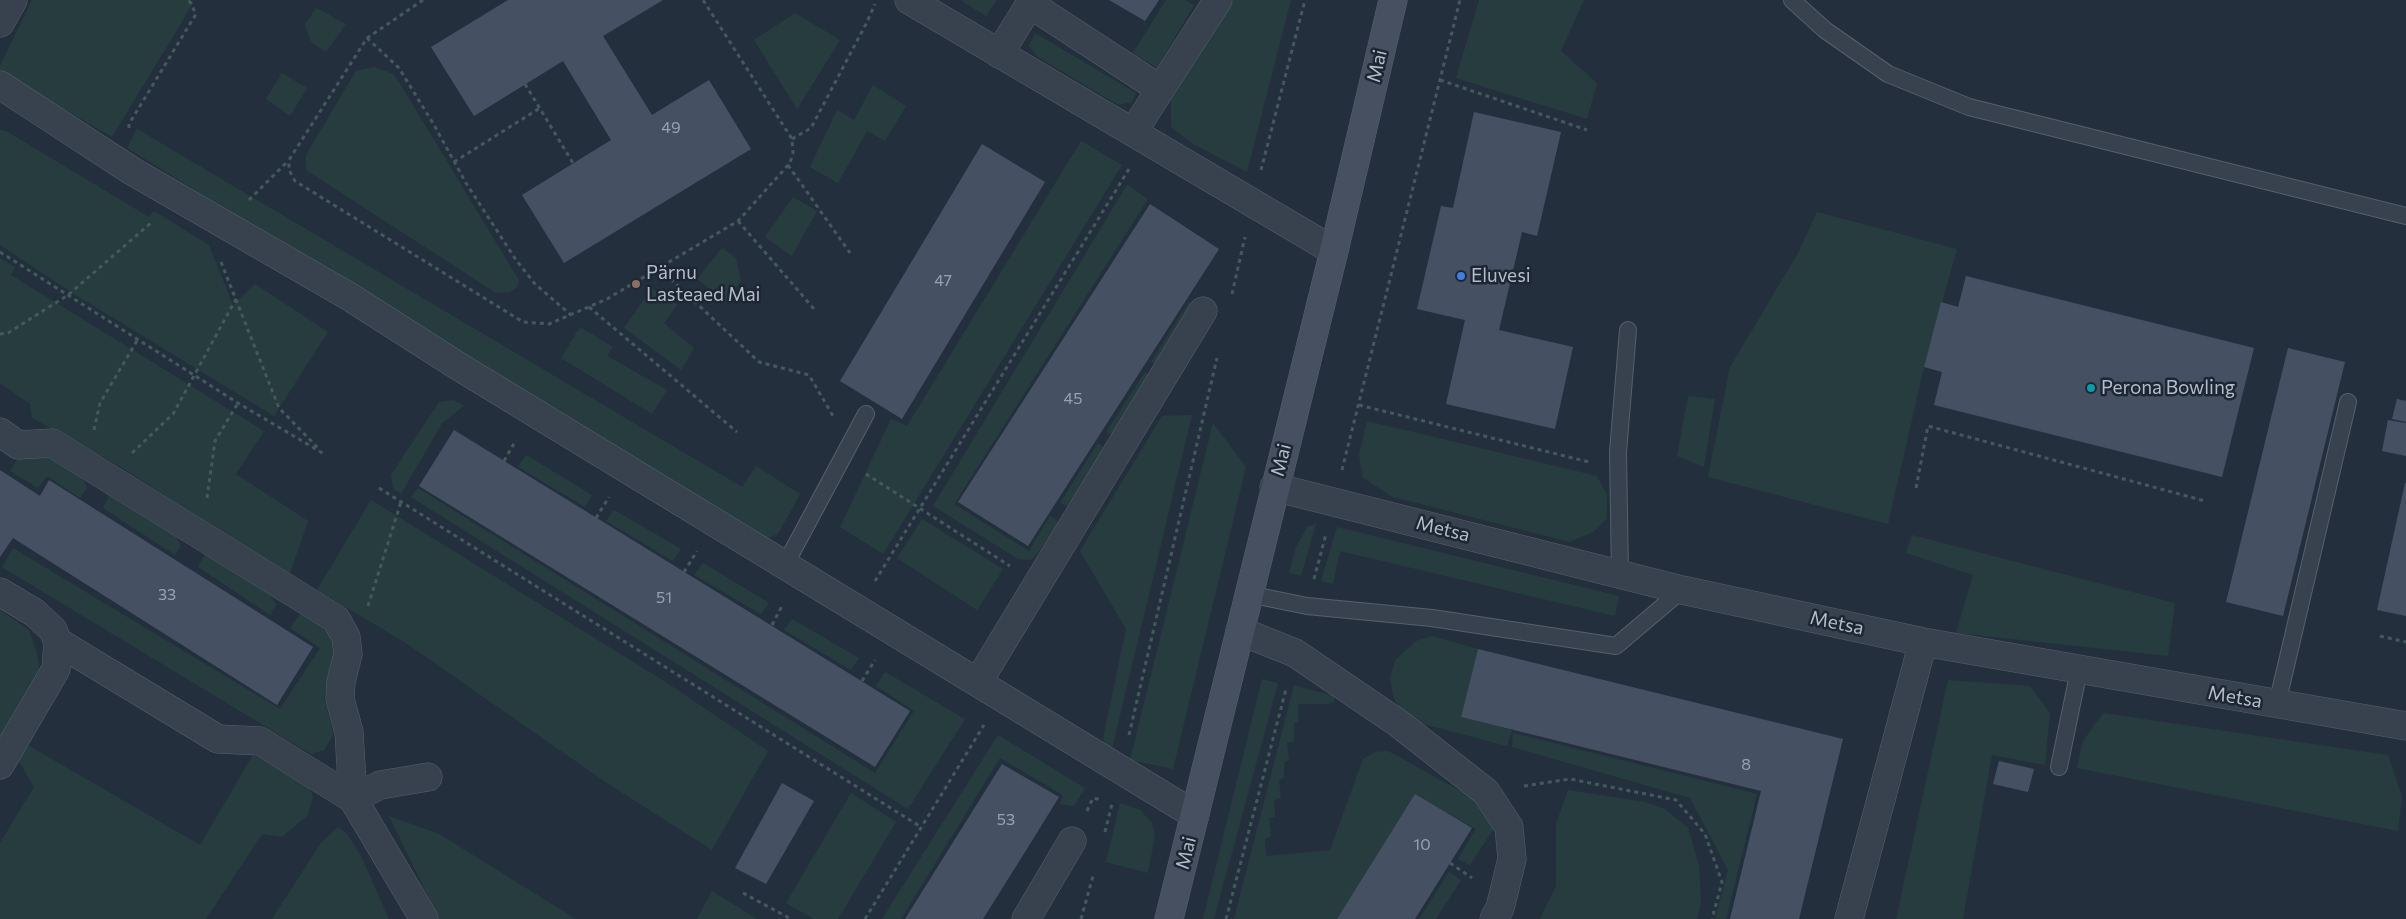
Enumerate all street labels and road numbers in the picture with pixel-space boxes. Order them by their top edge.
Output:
street label: Mai [1362,47,1392,85]
street label: Mai [1266,441,1296,479]
street label: Metsa [1414,511,1472,547]
street label: Metsa [1808,606,1866,640]
street label: Metsa [2206,681,2264,713]
street label: Mai [1171,834,1201,872]

